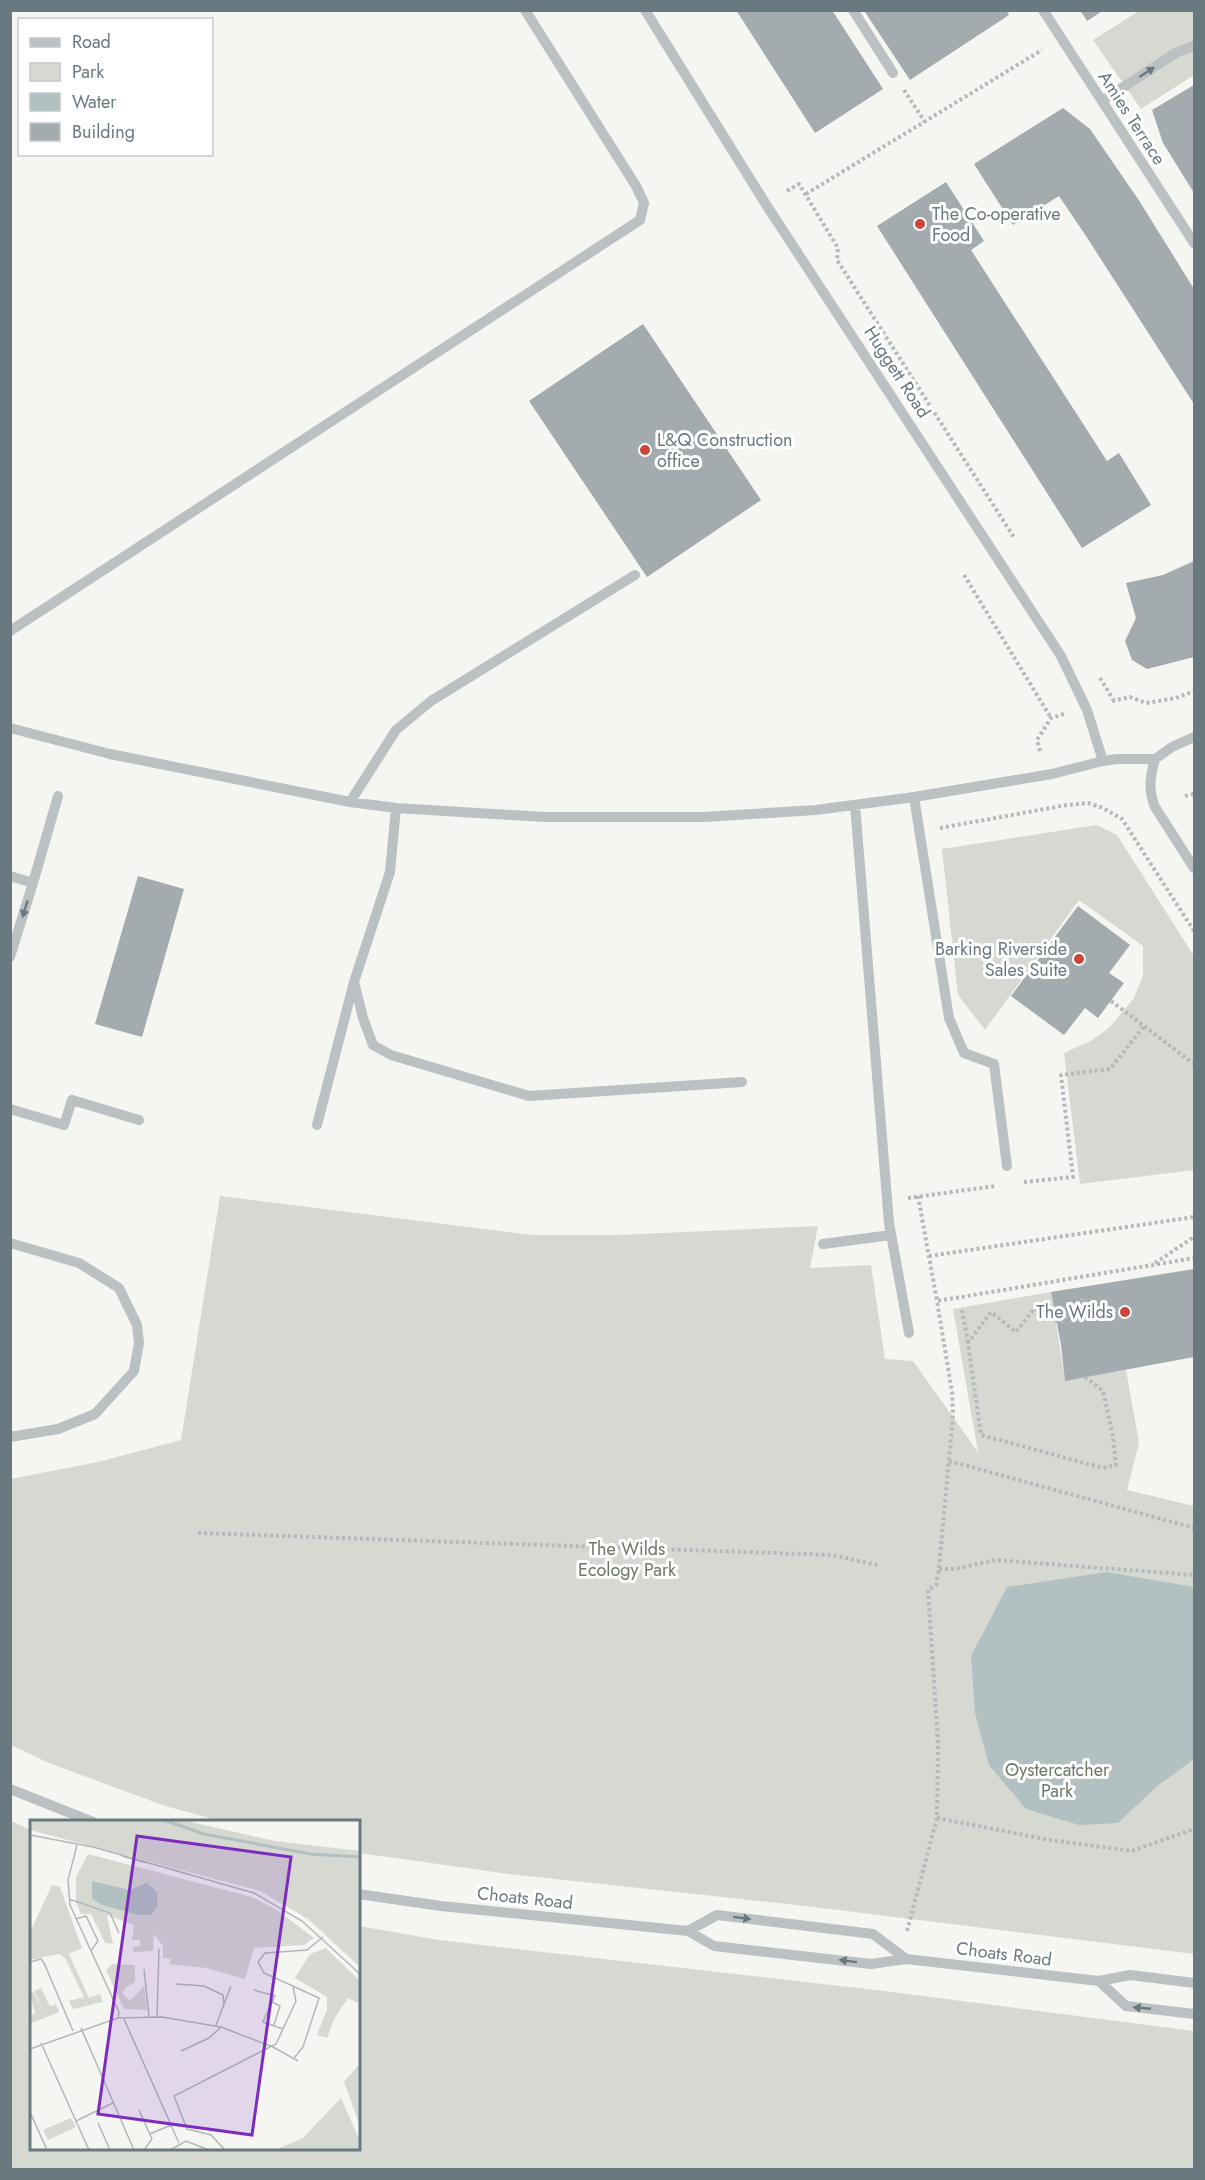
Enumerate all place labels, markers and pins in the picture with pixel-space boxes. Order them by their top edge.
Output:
place label: The Co-operative Food [932,201,1061,248]
marker: The Co-operative Food [913,217,927,231]
place label: L&Q Construction office [657,427,793,474]
marker: L&Q Construction office [638,443,652,457]
place label: Barking Riverside Sales Suite [935,936,1067,983]
marker: Barking Riverside Sales Suite [1072,952,1086,966]
place label: The Wilds [1036,1299,1113,1325]
marker: The Wilds [1118,1305,1132,1319]

